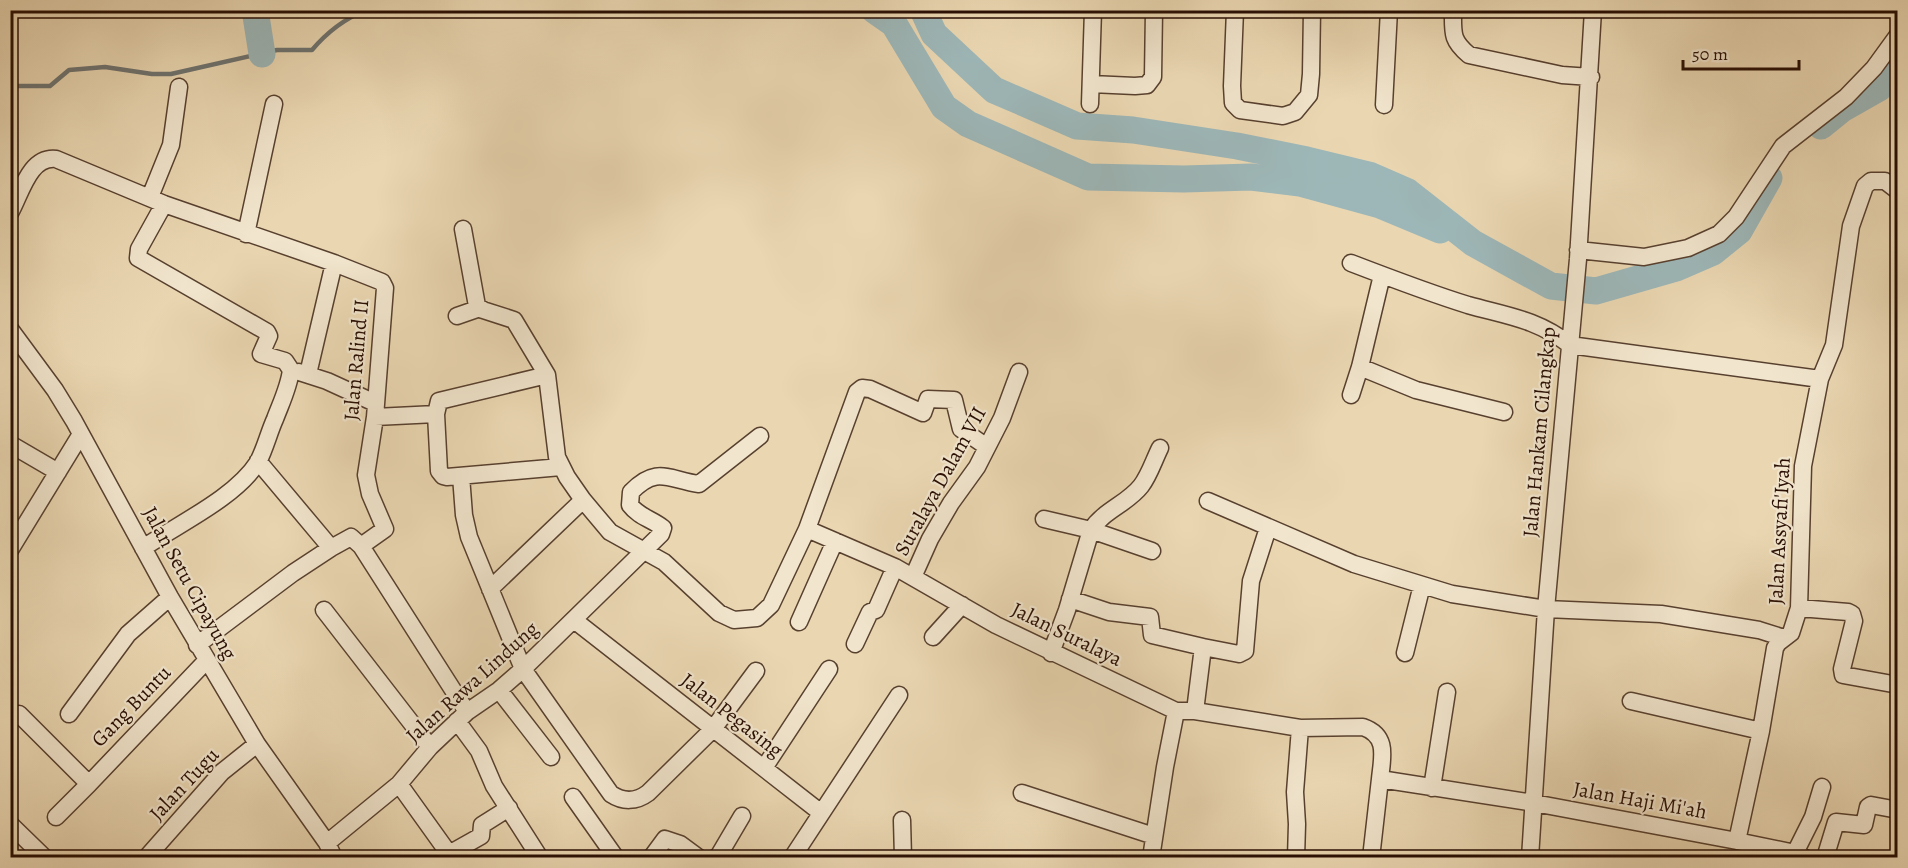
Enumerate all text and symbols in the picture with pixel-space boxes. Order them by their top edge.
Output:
scale bar [1683,33,1798,71]
text: 50 m [1692,42,1728,66]
street label: Jalan Ralind II [337,298,375,422]
street label: Jalan Hankam Cilangkap [1516,326,1562,538]
street label: Suralaya Dalam VII [887,401,993,561]
street label: Jalan Assyafi'Iyah [1761,457,1797,605]
street label: Jalan Setu Cipayung [136,501,244,665]
street label: Jalan Suralaya [1007,595,1127,673]
street label: Jalan Rawa Lindung [400,615,545,749]
street label: Gang Buntu [85,659,177,753]
street label: Jalan Pegasing [675,666,789,764]
street label: Jalan Tugu [143,741,226,827]
street label: Jalan Haji Mi'ah [1571,774,1709,826]

